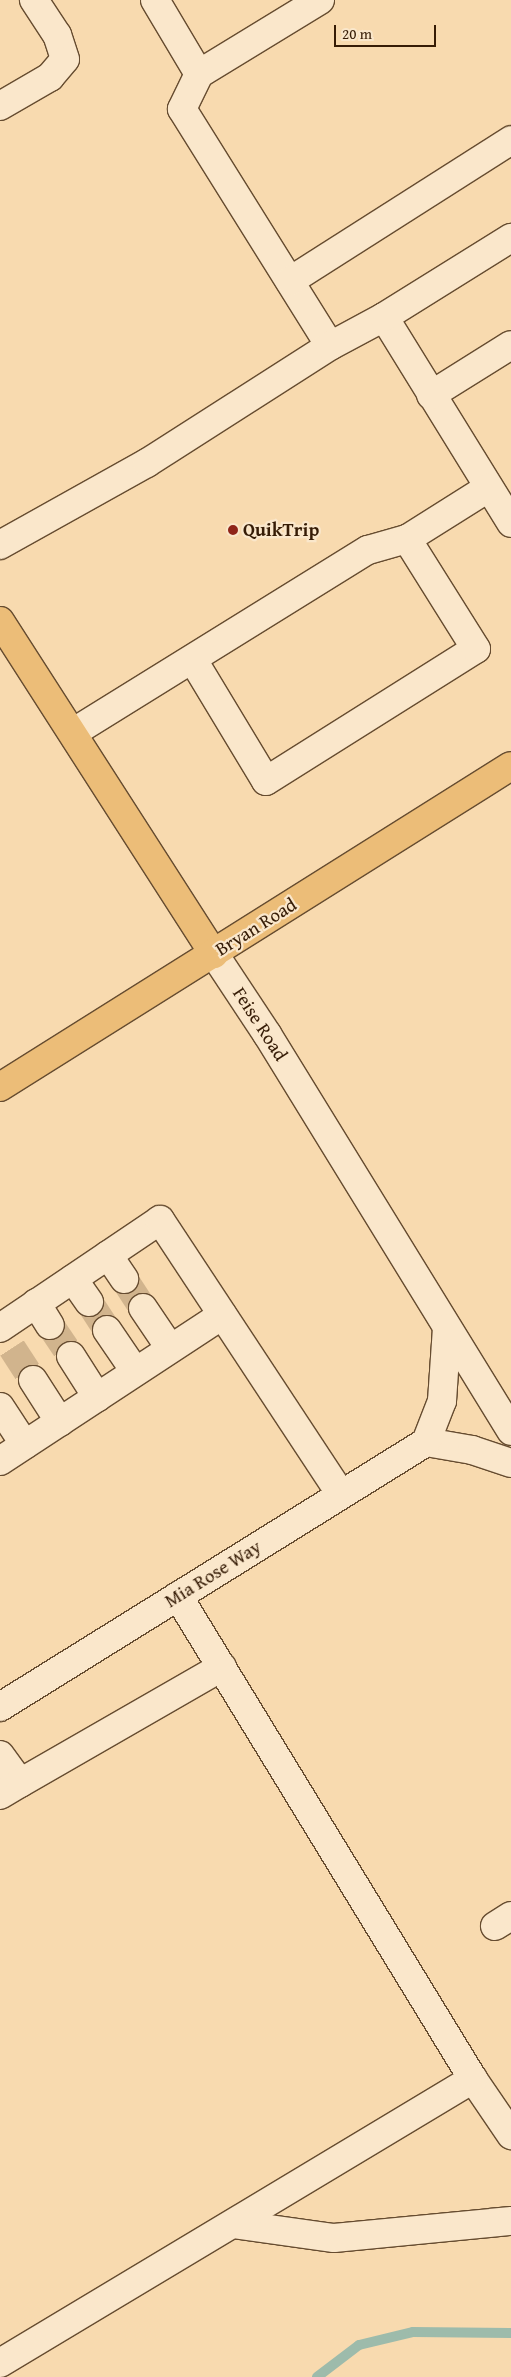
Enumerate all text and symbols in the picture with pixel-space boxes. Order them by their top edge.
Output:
scale bar [336,15,438,47]
text: 20 m [342,23,372,44]
place label: QuikTrip [243,519,319,541]
marker: QuikTrip [227,524,239,536]
street label: Bryan Road [211,893,301,961]
street label: Feise Road [228,983,292,1065]
street label: Mia Rose Way [161,1535,265,1613]

